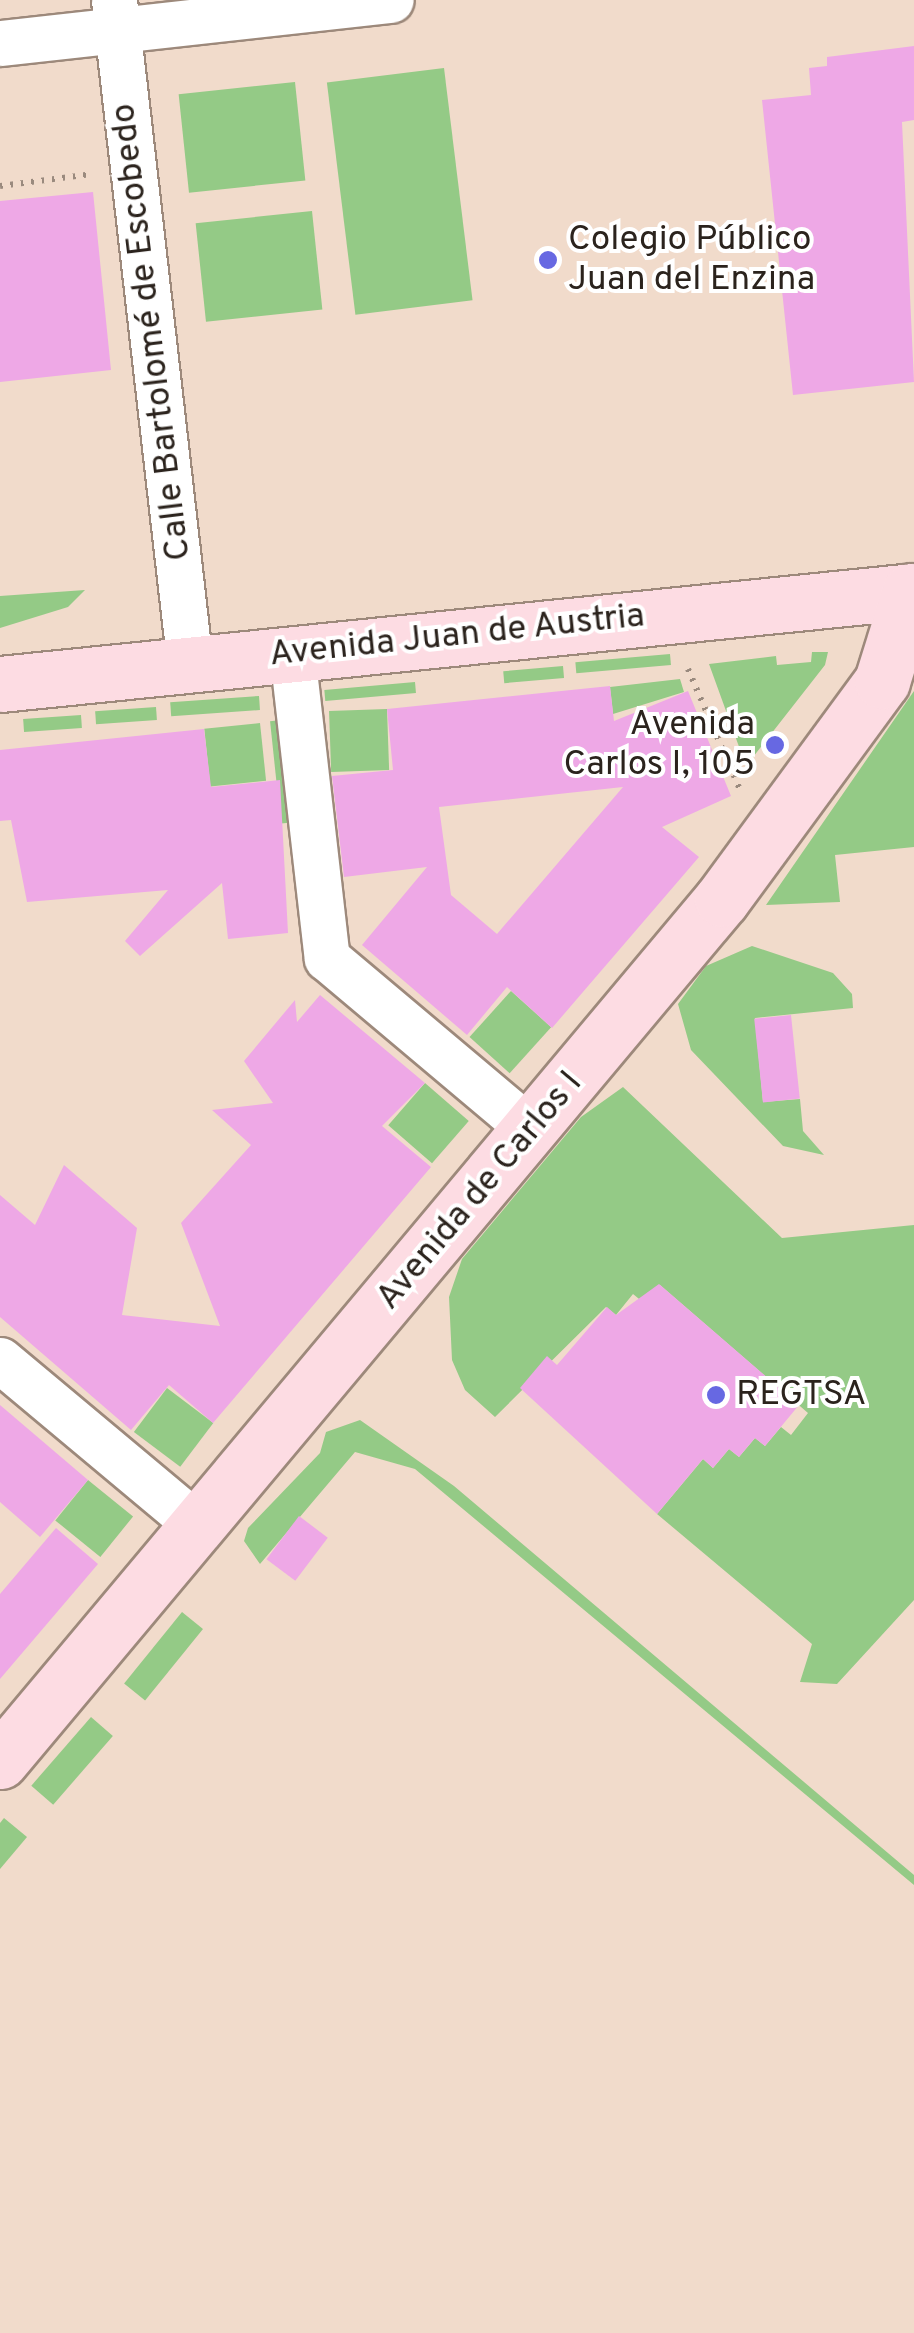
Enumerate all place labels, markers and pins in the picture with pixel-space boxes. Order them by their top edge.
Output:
place label: Colegio Público Juan del Enzina [568,219,815,301]
marker: Colegio Público Juan del Enzina [537,249,559,271]
place label: Avenida Carlos I, 105 [564,704,755,786]
marker: Avenida Carlos I, 105 [764,734,786,756]
place label: REGTSA [736,1374,867,1416]
marker: REGTSA [705,1384,727,1406]

